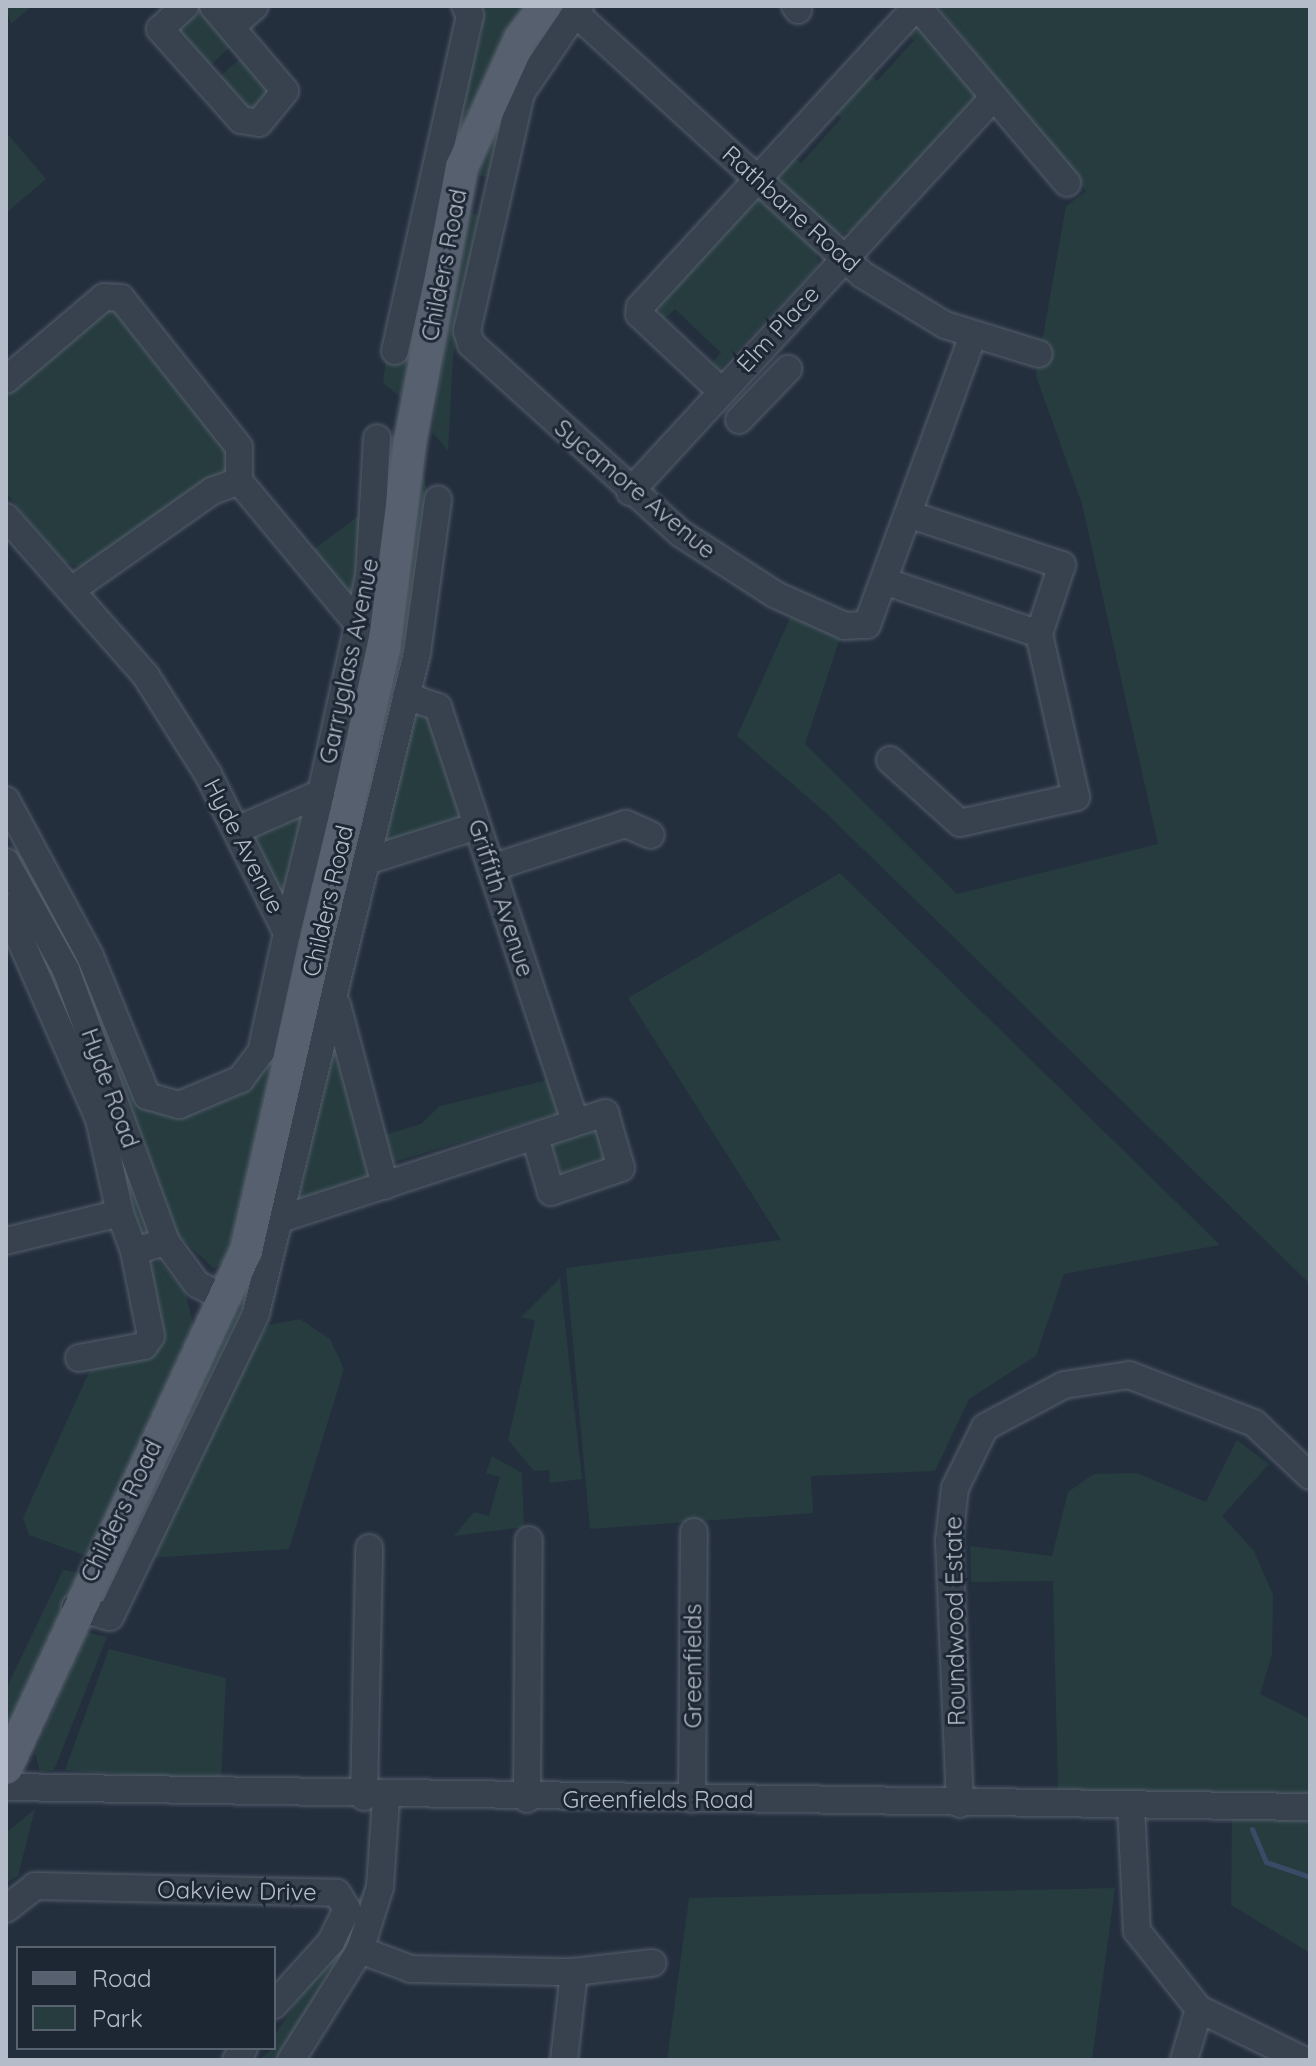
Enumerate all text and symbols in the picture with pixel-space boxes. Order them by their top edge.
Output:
street label: Rathbane Road [716,140,866,278]
street label: Childers Road [415,186,473,344]
street label: Elm Place [731,280,825,378]
street label: Sycamore Avenue [549,413,721,565]
street label: Garryglass Avenue [313,556,385,766]
street label: Hyde Avenue [198,774,290,918]
street label: Griffith Avenue [462,816,540,980]
street label: Childers Road [297,823,359,979]
street label: Hyde Road [75,1024,145,1152]
street label: Childers Road [74,1435,168,1587]
street label: Roundwood Estate [939,1516,971,1726]
street label: Greenfields [679,1604,707,1728]
street label: Greenfields Road [563,1786,753,1814]
street label: Oakview Drive [157,1875,317,1907]
legend [16,1946,276,2050]
text: Road [92,1963,152,1993]
text: Park [92,2003,143,2033]

